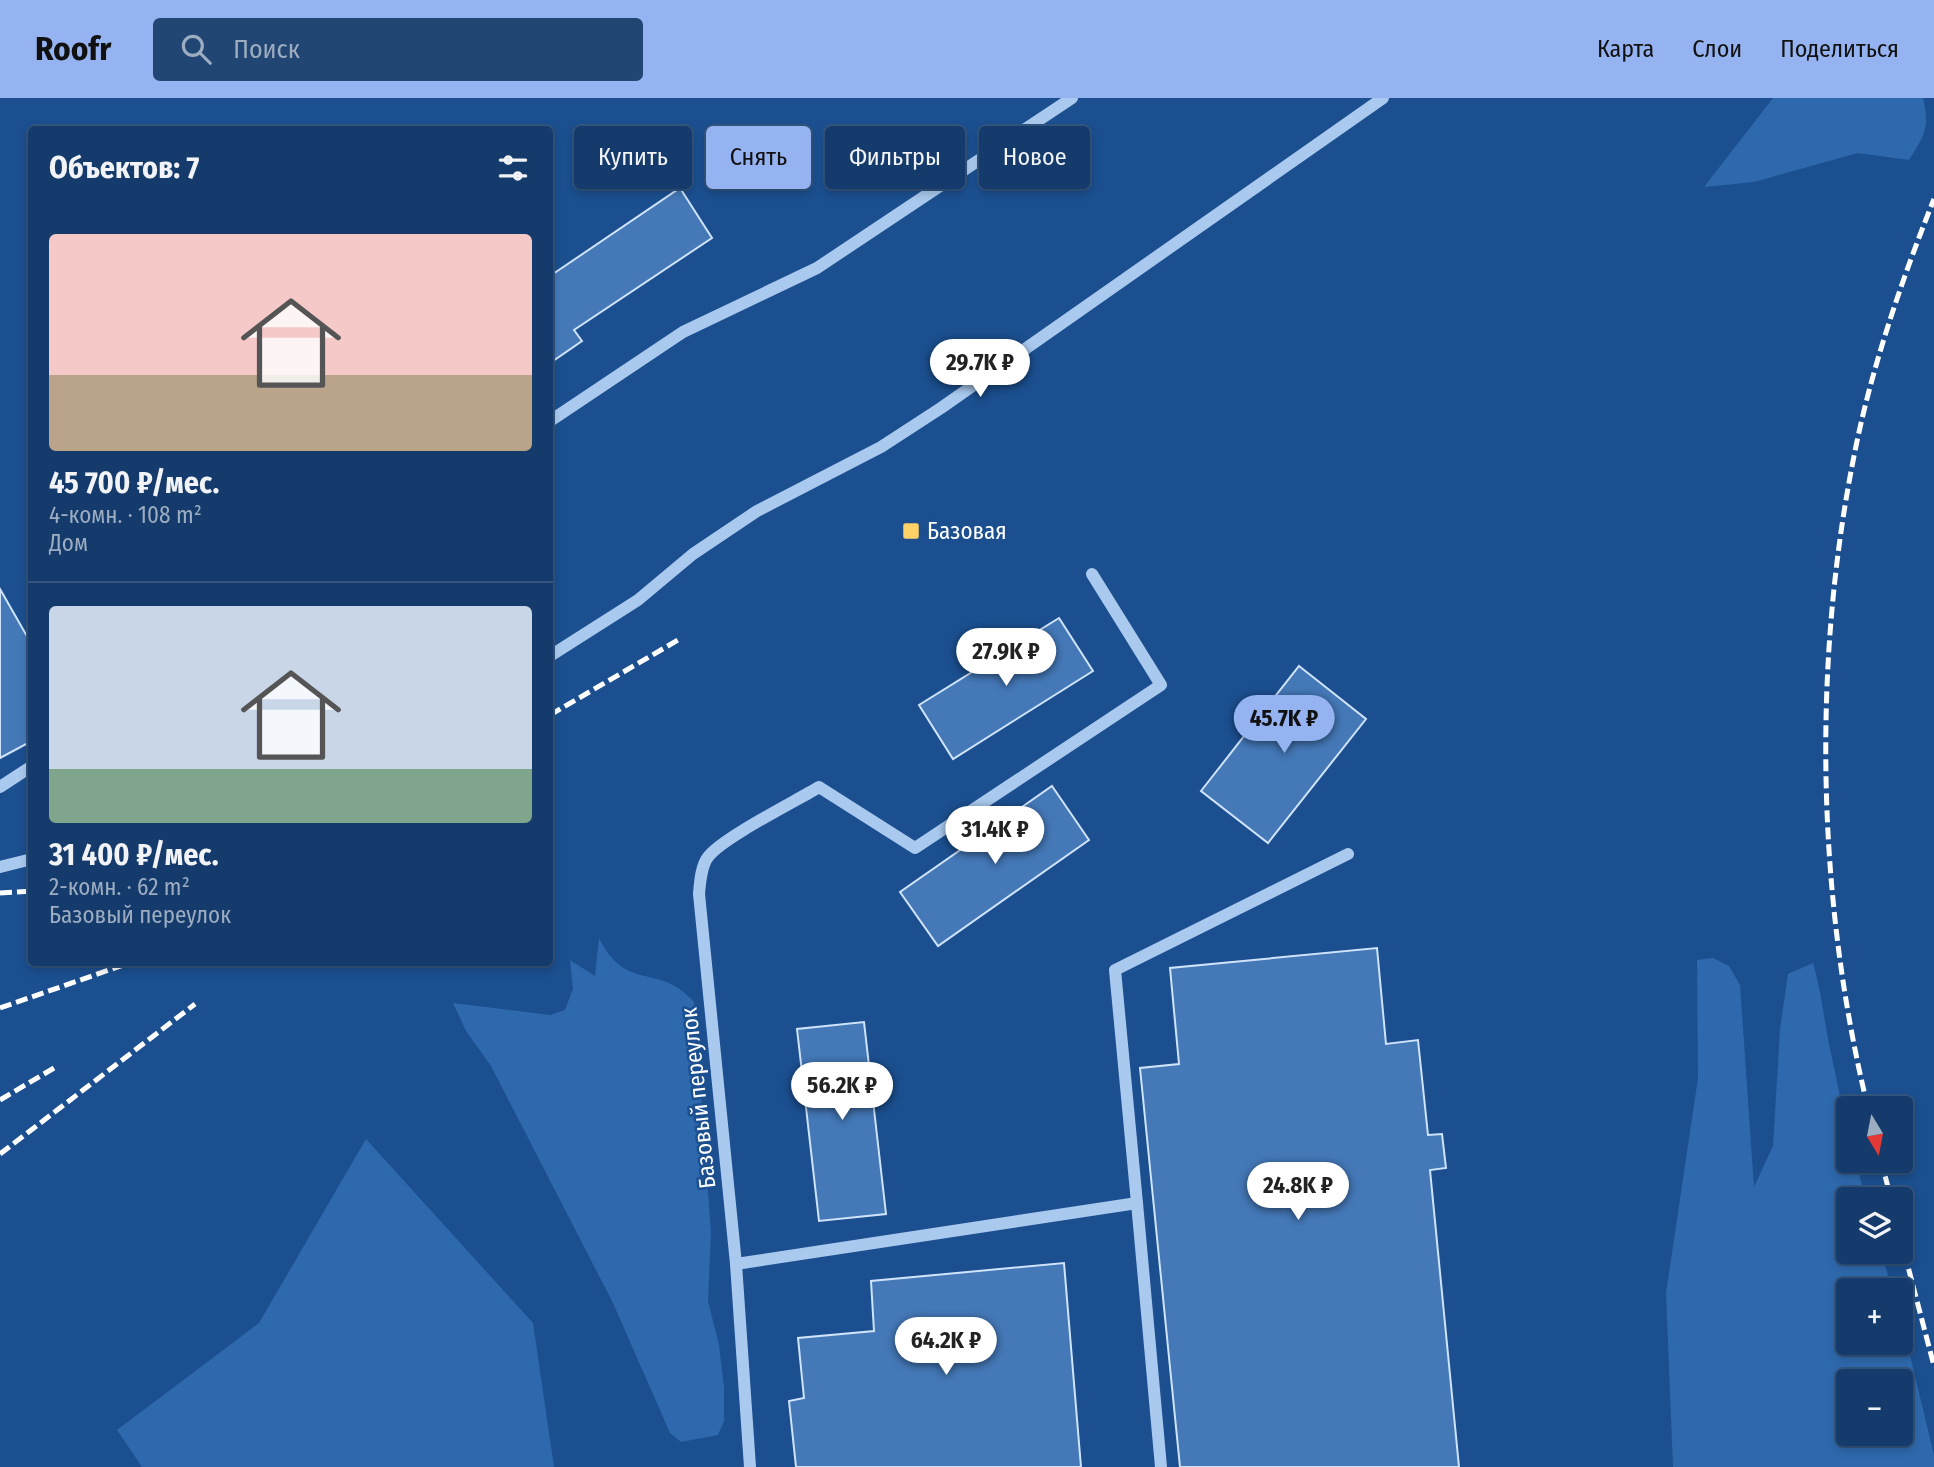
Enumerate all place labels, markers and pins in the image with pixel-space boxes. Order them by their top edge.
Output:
pin: 29.7K ₽ [915,340,1045,399]
place label: Базовая [927,517,1007,545]
marker: Базовая [901,521,921,541]
pin: 27.9K ₽ [941,628,1071,688]
pin: 45.7K ₽ [1219,696,1349,755]
pin: 31.4K ₽ [930,806,1060,866]
pin: 56.2K ₽ [777,1062,907,1122]
pin: 24.8K ₽ [1233,1162,1363,1222]
pin: 64.2K ₽ [881,1318,1011,1377]

